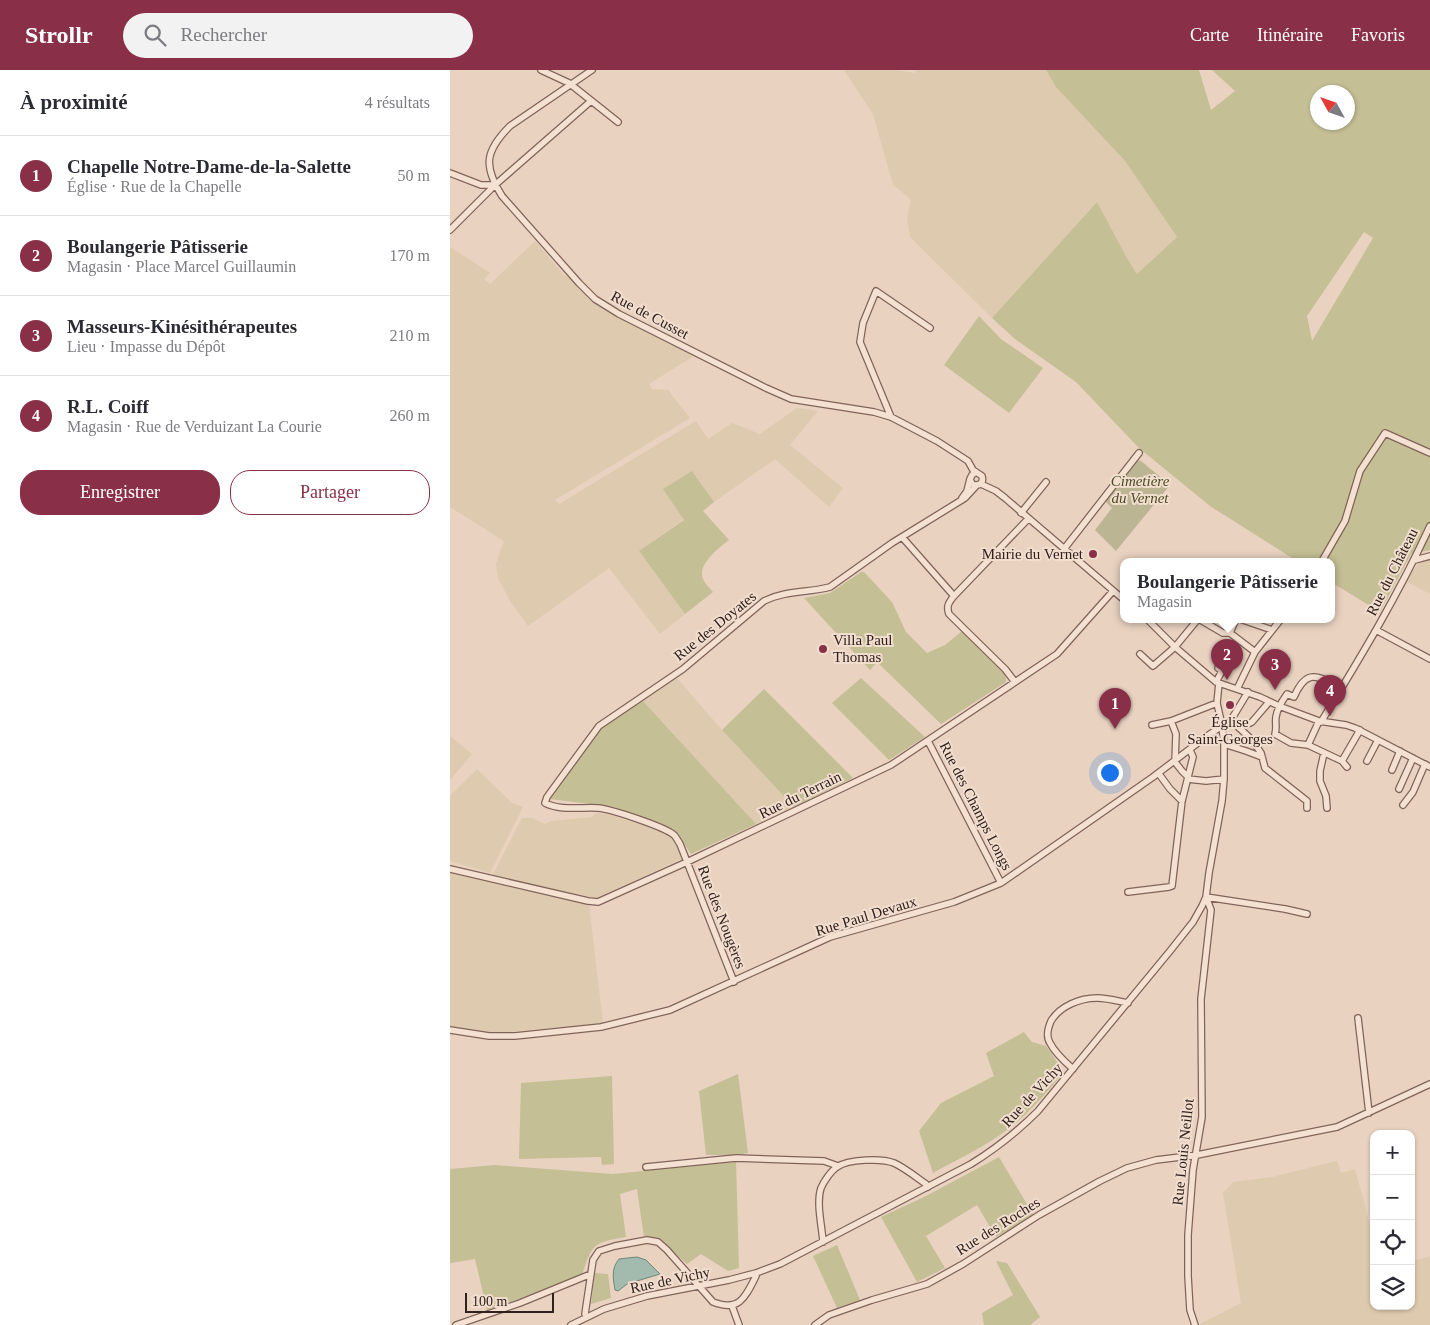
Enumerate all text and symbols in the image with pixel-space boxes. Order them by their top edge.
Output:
search box [123,13,473,58]
icon: search [141,21,169,49]
text: Strollr [25,22,93,48]
text: Rechercher [181,24,267,45]
text: Carte [1190,25,1229,45]
text: Itinéraire [1257,25,1323,45]
text: Favoris [1351,25,1405,45]
north arrow [1310,85,1355,130]
text: À proximité [20,90,128,114]
text: 4 résultats [365,94,430,111]
text: Chapelle Notre-Dame-de-la-Salette [67,156,351,177]
text: 1 [32,167,40,184]
text: 50 m [398,167,430,184]
text: Église · Rue de la Chapelle [67,178,242,195]
text: Boulangerie Pâtisserie [67,236,248,257]
text: 2 [32,247,40,264]
text: 170 m [390,247,430,264]
text: Magasin · Place Marcel Guillaumin [67,258,296,275]
street label: Rue de Cusset [608,288,692,343]
text: Masseurs-Kinésithérapeutes [67,316,297,337]
text: 3 [32,327,40,344]
text: 210 m [390,327,430,344]
text: Lieu · Impasse du Dépôt [67,338,225,355]
text: R.L. Coiff [67,396,149,417]
text: 4 [32,407,40,424]
text: 260 m [390,407,430,424]
text: Magasin · Rue de Verduizant La Courie [67,418,322,435]
button: Enregistrer [20,470,220,515]
button: Partager [230,470,430,515]
park label: Cimetière du Vernet [1111,473,1170,506]
street label: Rue du Château [1363,525,1421,618]
place label: Mairie du Vernet [982,546,1084,562]
marker: Mairie du Vernet [1087,548,1099,560]
popup [1120,558,1335,623]
text: Boulangerie Pâtisserie [1137,571,1318,592]
street label: Rue des Doyates [671,588,759,664]
text: Magasin [1137,593,1192,610]
place label: Villa Paul Thomas [833,632,893,665]
pin: 2 [1211,639,1243,680]
marker: Villa Paul Thomas [817,643,829,655]
pin: 3 [1259,649,1291,690]
pin: 4 [1314,675,1346,716]
pin: 1 [1099,688,1131,729]
marker: Église Saint-Georges [1224,699,1236,711]
place label: Église Saint-Georges [1187,714,1273,747]
street label: Rue des Champs Longs [937,739,1015,873]
your location [1097,760,1123,786]
street label: Rue du Terrain [756,768,844,822]
street label: Rue des Nougères [695,863,749,971]
street label: Rue Paul Devaux [813,893,919,939]
street label: Rue de Vichy [998,1059,1066,1130]
street label: Rue Louis Neillot [1169,1097,1197,1206]
map controls [1370,1130,1415,1310]
button: + [1370,1130,1415,1175]
button: − [1370,1175,1415,1220]
street label: Rue des Roches [953,1194,1043,1258]
button: locate [1370,1220,1415,1265]
street label: Rue de Vichy [629,1264,712,1296]
button: layers [1370,1265,1415,1310]
scale bar [465,1290,554,1313]
text: 100 m [472,1294,507,1309]

